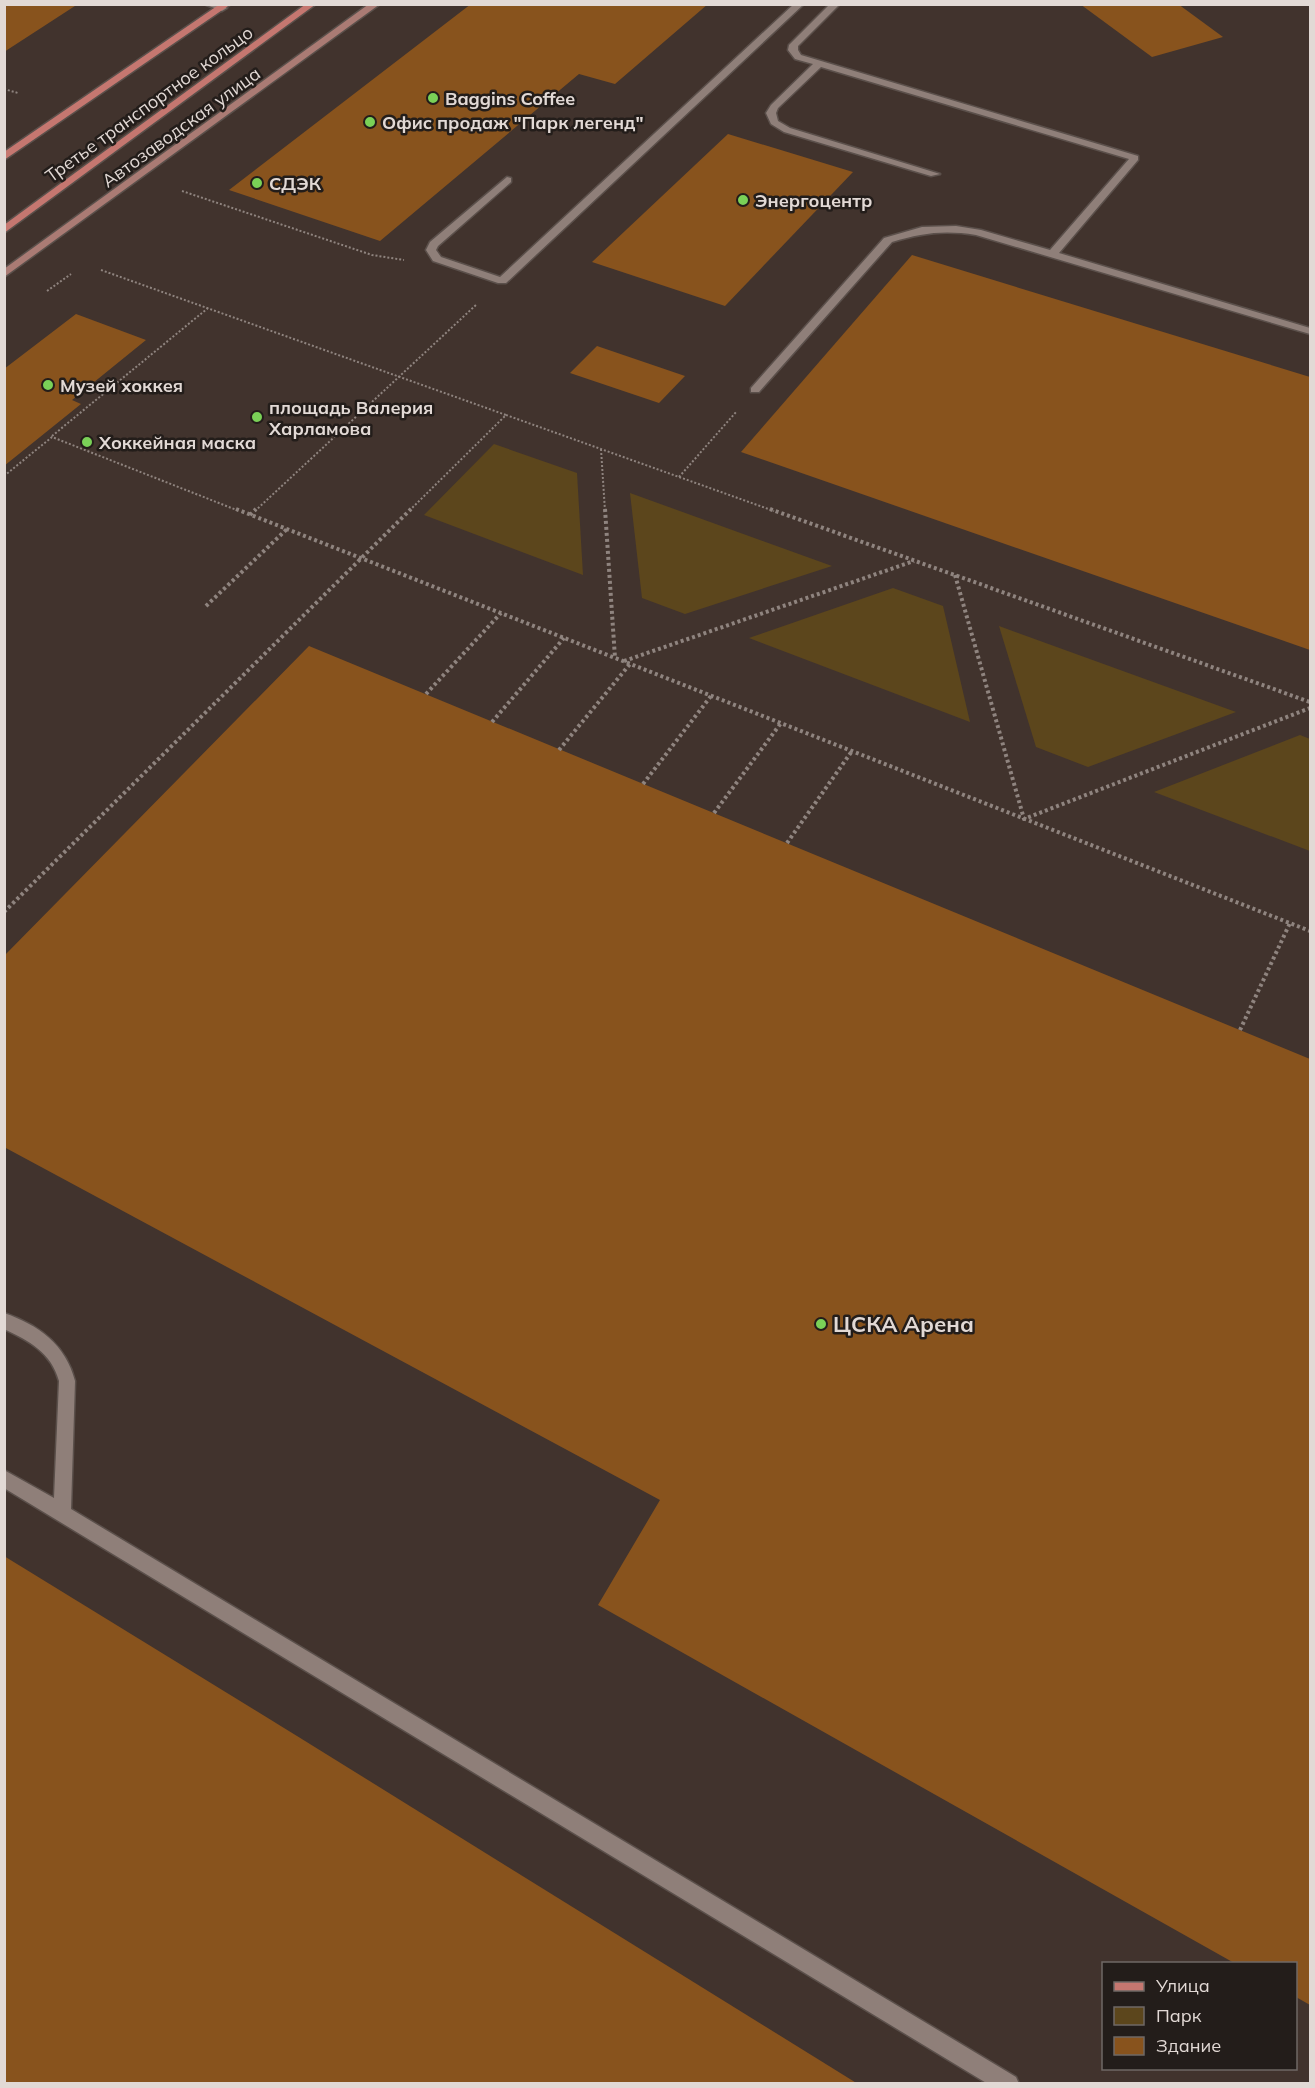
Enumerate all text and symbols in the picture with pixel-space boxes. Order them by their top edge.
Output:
street label: Третье транспортное кольцо [41,21,257,187]
street label: Автозаводская улица [97,62,265,192]
place label: Baggins Coffee [445,87,575,110]
marker: Baggins Coffee [426,91,440,105]
place label: Офис продаж "Парк легенд" [382,111,643,134]
marker: Офис продаж "Парк легенд" [363,115,377,129]
place label: СДЭК [269,172,322,195]
marker: СДЭК [250,176,264,190]
place label: Энергоцентр [755,189,872,212]
marker: Энергоцентр [736,193,750,207]
place label: Музей хоккея [60,374,183,397]
marker: Музей хоккея [41,378,55,392]
place label: площадь Валерия Харламова [268,396,433,440]
marker: площадь Валерия Харламова [250,410,264,424]
place label: Хоккейная маска [98,431,256,454]
marker: Хоккейная маска [80,435,94,449]
place label: ЦСКА Арена [833,1310,974,1338]
marker: ЦСКА Арена [814,1317,828,1331]
legend [1102,1962,1297,2070]
text: Улица [1155,1974,1210,1997]
text: Парк [1156,2004,1202,2027]
text: Здание [1156,2034,1221,2057]

